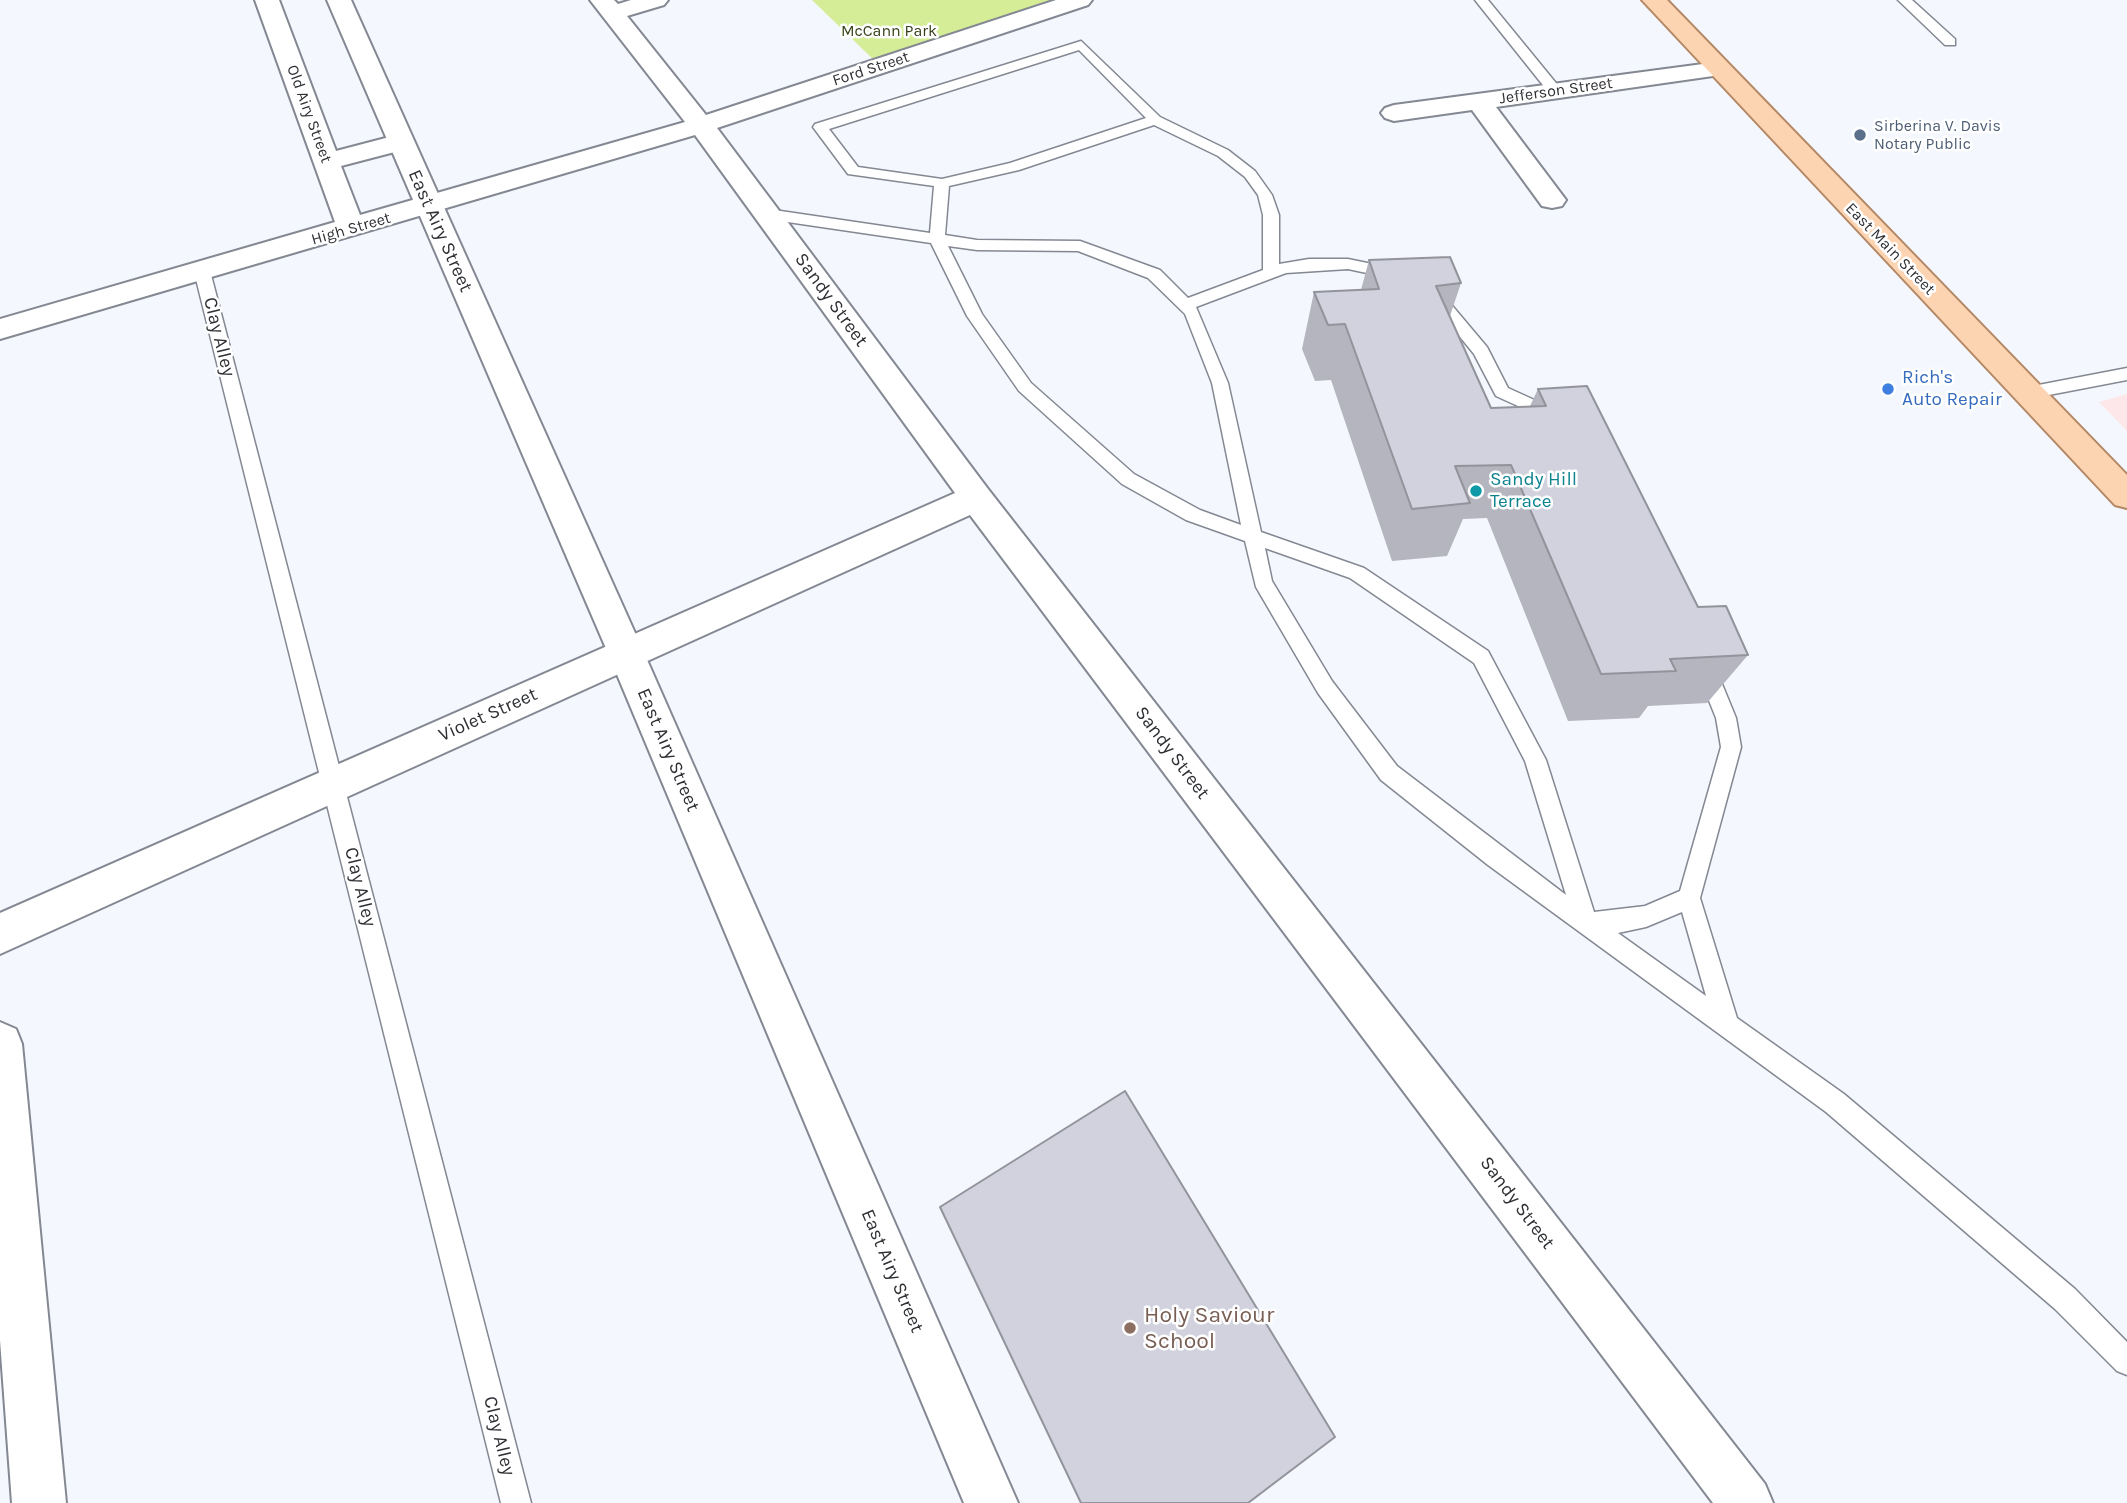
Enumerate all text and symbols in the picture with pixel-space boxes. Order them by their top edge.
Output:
park label: McCann Park [841,21,937,41]
street label: Ford Street [830,48,912,90]
street label: Old Airy Street [282,62,336,166]
street label: Jefferson Street [1498,74,1614,108]
place label: Sirberina V. Davis Notary Public [1874,116,2001,154]
marker: Sirberina V. Davis Notary Public [1852,127,1868,143]
street label: East Airy Street [403,166,477,296]
street label: East Main Street [1841,199,1939,299]
street label: High Street [309,208,393,250]
street label: Sandy Street [789,249,873,351]
street label: Clay Alley [198,295,240,379]
place label: Rich's Auto Repair [1902,367,2002,411]
marker: Rich's Auto Repair [1880,381,1896,397]
place label: Sandy Hill Terrace [1490,469,1577,513]
marker: Sandy Hill Terrace [1468,483,1484,499]
street label: Violet Street [435,683,541,747]
street label: East Airy Street [632,685,704,815]
street label: Sandy Street [1130,702,1214,804]
street label: Clay Alley [339,845,381,929]
street label: Sandy Street [1475,1152,1559,1254]
street label: East Airy Street [856,1206,928,1336]
place label: Holy Saviour School [1144,1301,1274,1355]
marker: Holy Saviour School [1122,1320,1138,1336]
street label: Clay Alley [478,1394,520,1478]

